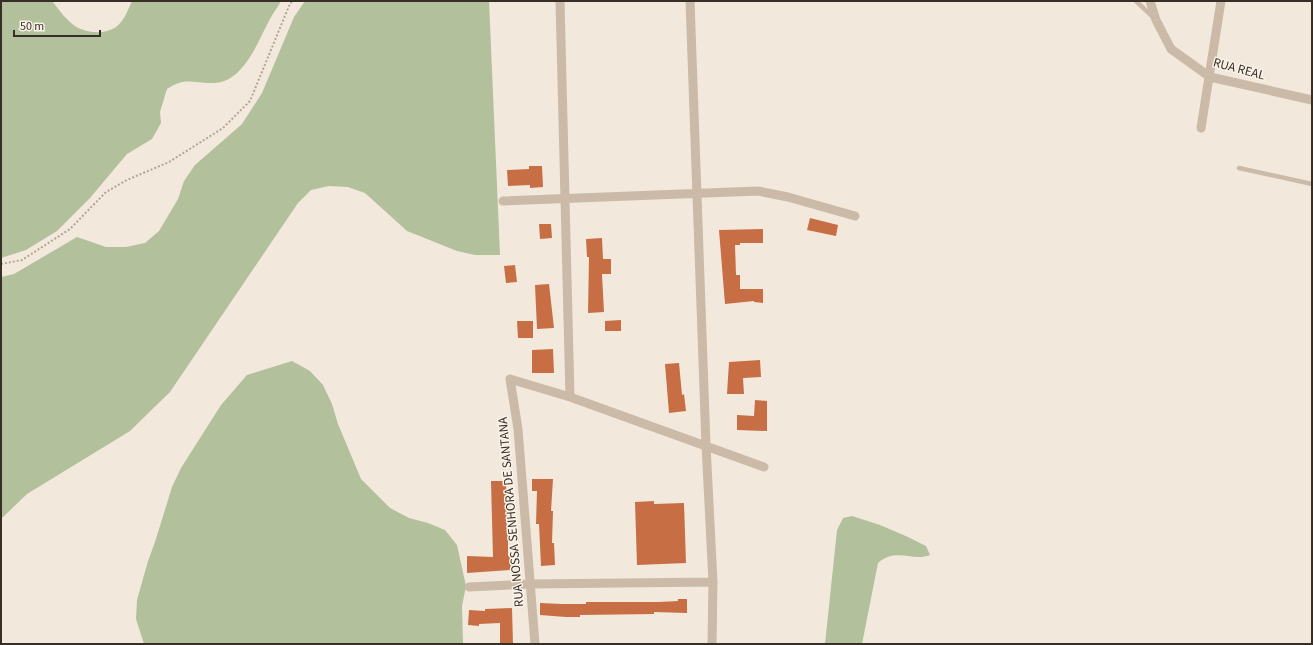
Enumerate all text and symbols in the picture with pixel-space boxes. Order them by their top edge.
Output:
scale bar [14,12,100,38]
text: 50 m [20,18,44,35]
street label: RUA REAL [1211,53,1267,85]
street label: RUA NOSSA SENHORA DE SANTANA [494,415,528,608]

